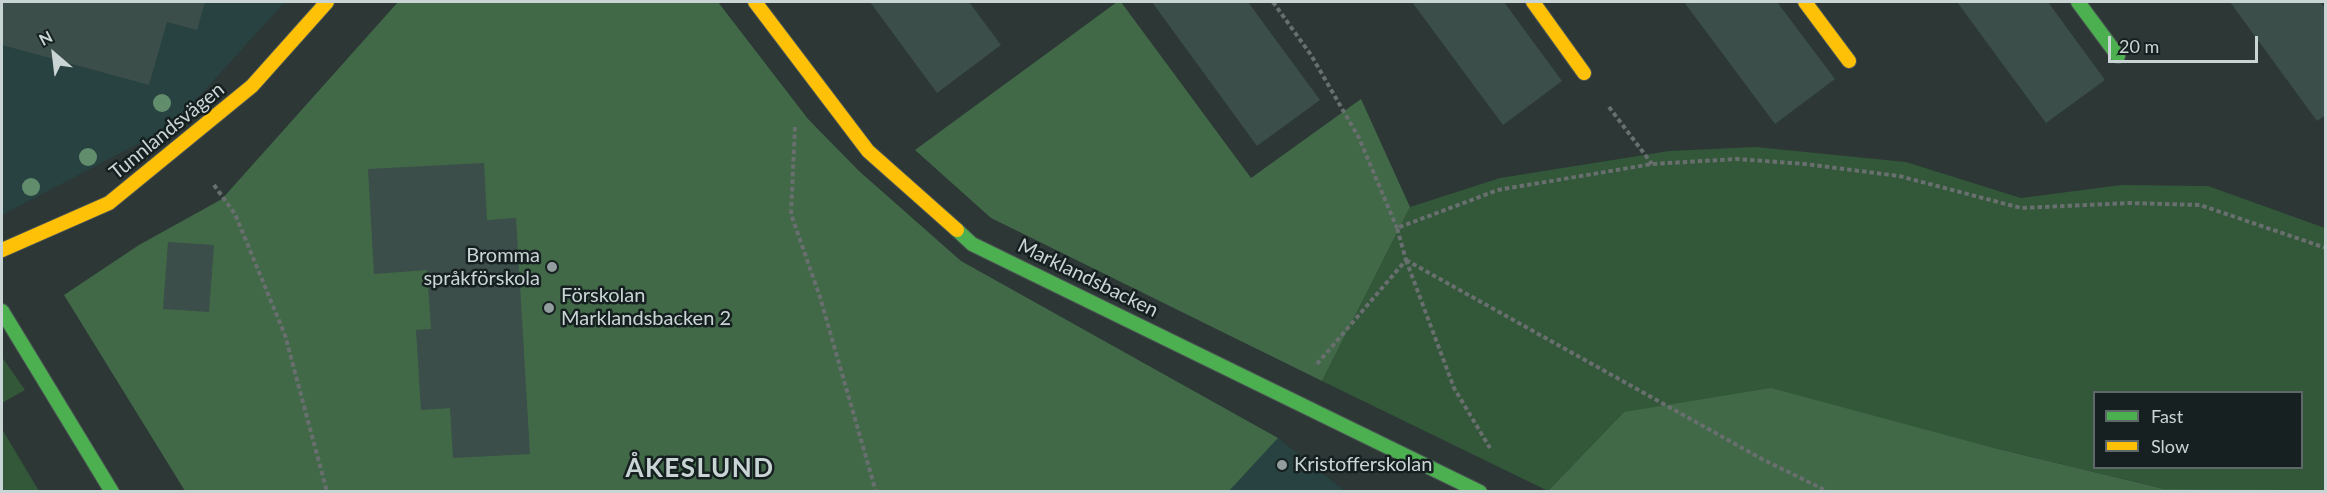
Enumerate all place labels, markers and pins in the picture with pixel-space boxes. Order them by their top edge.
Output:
place label: Bromma språkförskola [423,244,540,291]
marker: Bromma språkförskola [545,260,559,274]
place label: Förskolan Marklandsbacken 2 [561,284,731,331]
marker: Förskolan Marklandsbacken 2 [542,301,556,315]
place label: Kristofferskolan [1294,453,1432,477]
marker: Kristofferskolan [1275,458,1289,472]

